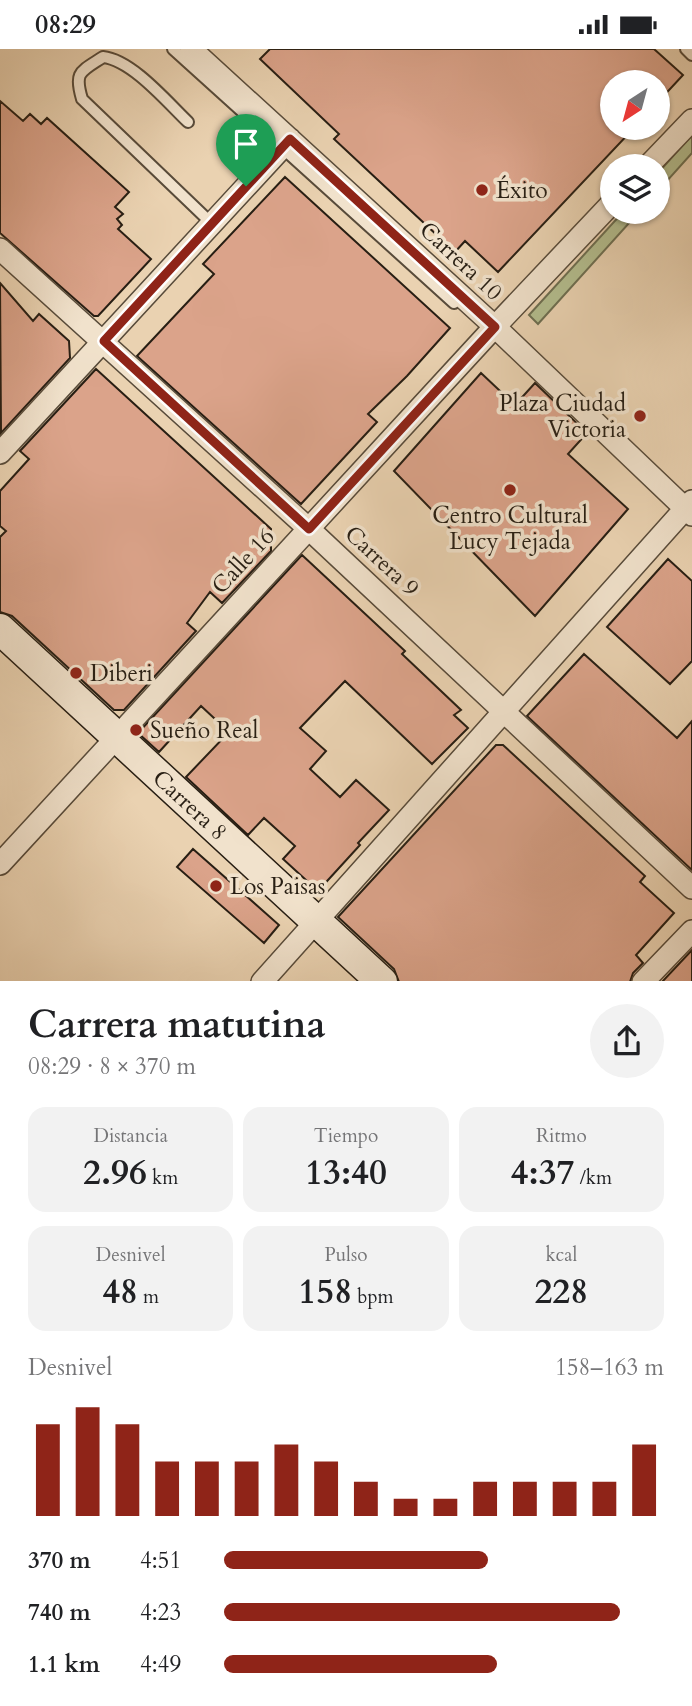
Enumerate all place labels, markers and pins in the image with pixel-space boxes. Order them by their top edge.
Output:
pin [216,114,276,186]
place label: Éxito [496,175,548,206]
marker: Éxito [474,182,490,198]
place label: Plaza Ciudad Victoria [499,388,627,445]
marker: Plaza Ciudad Victoria [632,408,648,424]
marker: Centro Cultural Lucy Tejada [502,482,518,498]
place label: Centro Cultural Lucy Tejada [432,500,588,557]
place label: Diberi [90,658,153,689]
marker: Diberi [68,665,84,681]
place label: Sueño Real [150,715,259,746]
marker: Sueño Real [128,722,144,738]
place label: Los Paisas [230,871,326,902]
marker: Los Paisas [208,878,224,894]

